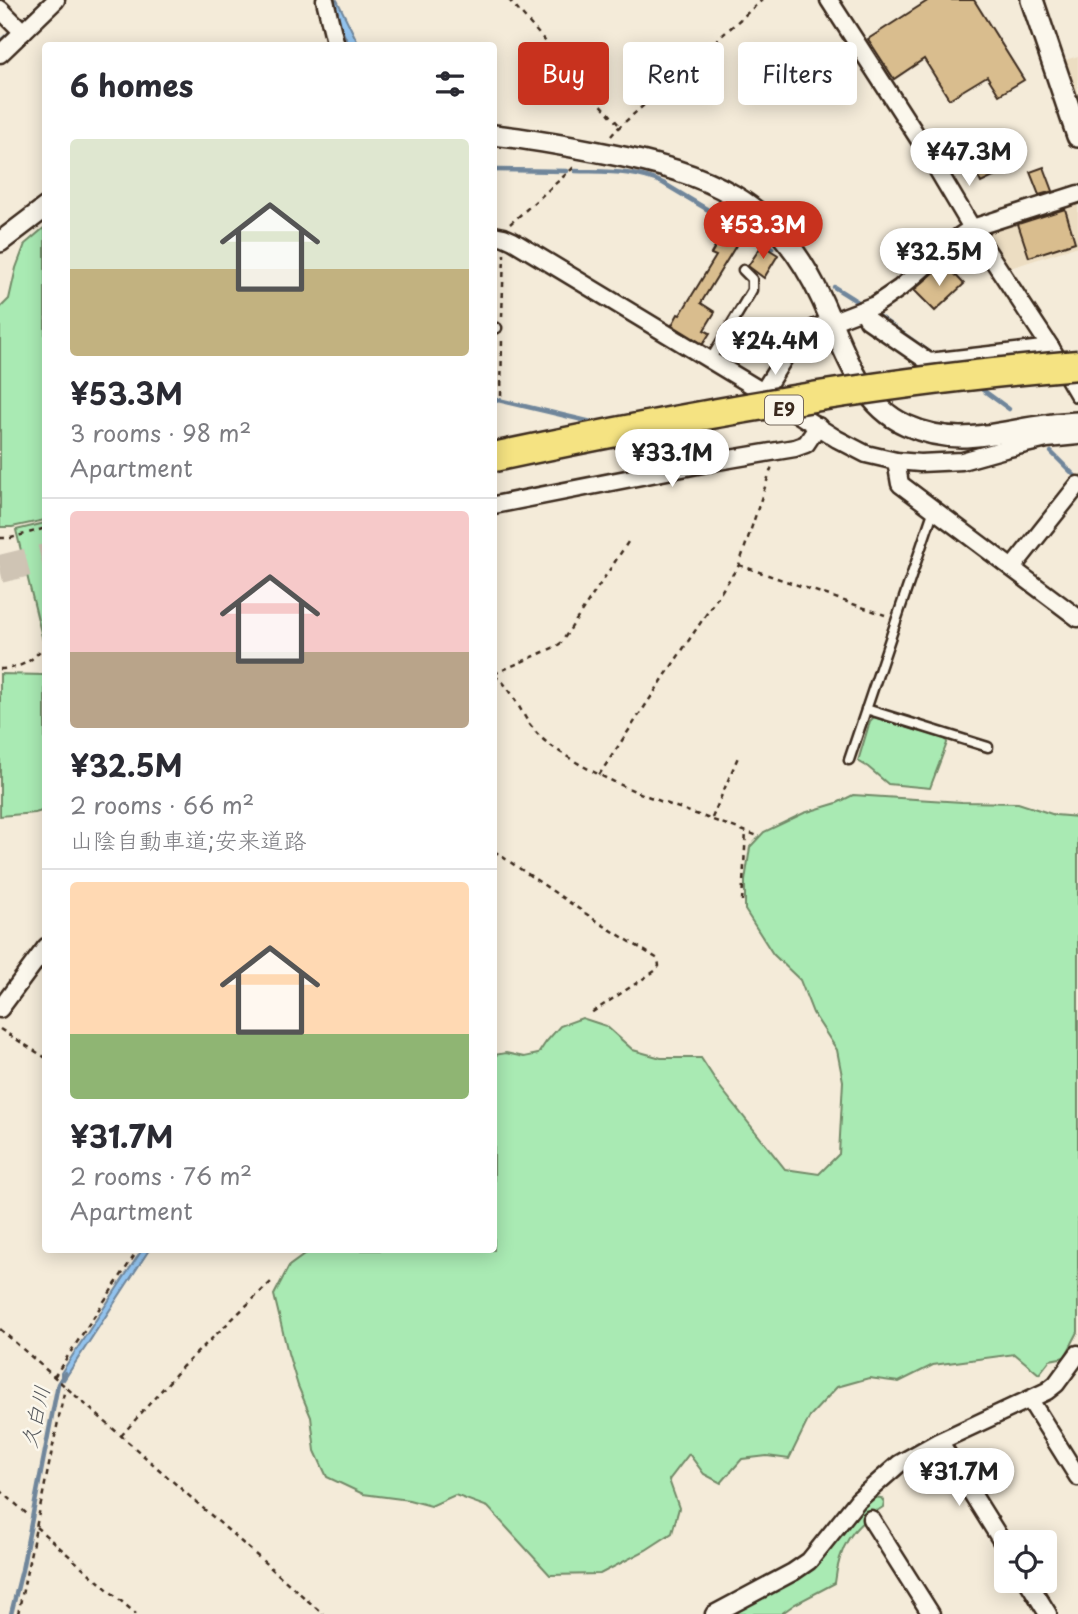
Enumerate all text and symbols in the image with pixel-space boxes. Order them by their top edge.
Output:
chip: Buy [518,42,609,105]
chip: Rent [623,42,724,105]
chip: Filters [738,42,857,105]
text: 6 homes [70,62,193,107]
icon: filters [431,65,469,103]
pin: ¥47.3M [912,128,1026,188]
text: ¥47.3M [926,133,1012,168]
icon: home [207,184,333,310]
pin: ¥53.3M [706,202,820,261]
text: ¥53.3M [720,206,806,241]
pin: ¥32.5M [882,229,996,288]
text: ¥32.5M [896,233,982,268]
pin: ¥24.4M [718,318,832,377]
text: ¥24.4M [731,322,819,357]
text: ¥53.3M [70,370,183,415]
road number: E9 [765,396,803,424]
text: 3 rooms · 98 m² [70,415,251,450]
pin: ¥33.1M [615,430,729,489]
text: ¥33.1M [631,434,713,469]
text: Apartment [70,450,193,485]
icon: home [207,556,333,682]
text: ¥32.5M [70,742,183,787]
text: 2 rooms · 66 m² [70,787,254,822]
text: 山陰自動車道;安来道路 [70,822,307,857]
icon: home [207,927,333,1053]
text: ¥31.7M [70,1113,173,1158]
text: 2 rooms · 76 m² [70,1158,252,1193]
text: Apartment [70,1193,193,1228]
water label: 久白川 [11,1382,57,1451]
pin: ¥31.7M [902,1448,1016,1508]
text: ¥31.7M [919,1453,999,1488]
map controls [994,1530,1057,1593]
button: locate [994,1530,1057,1593]

